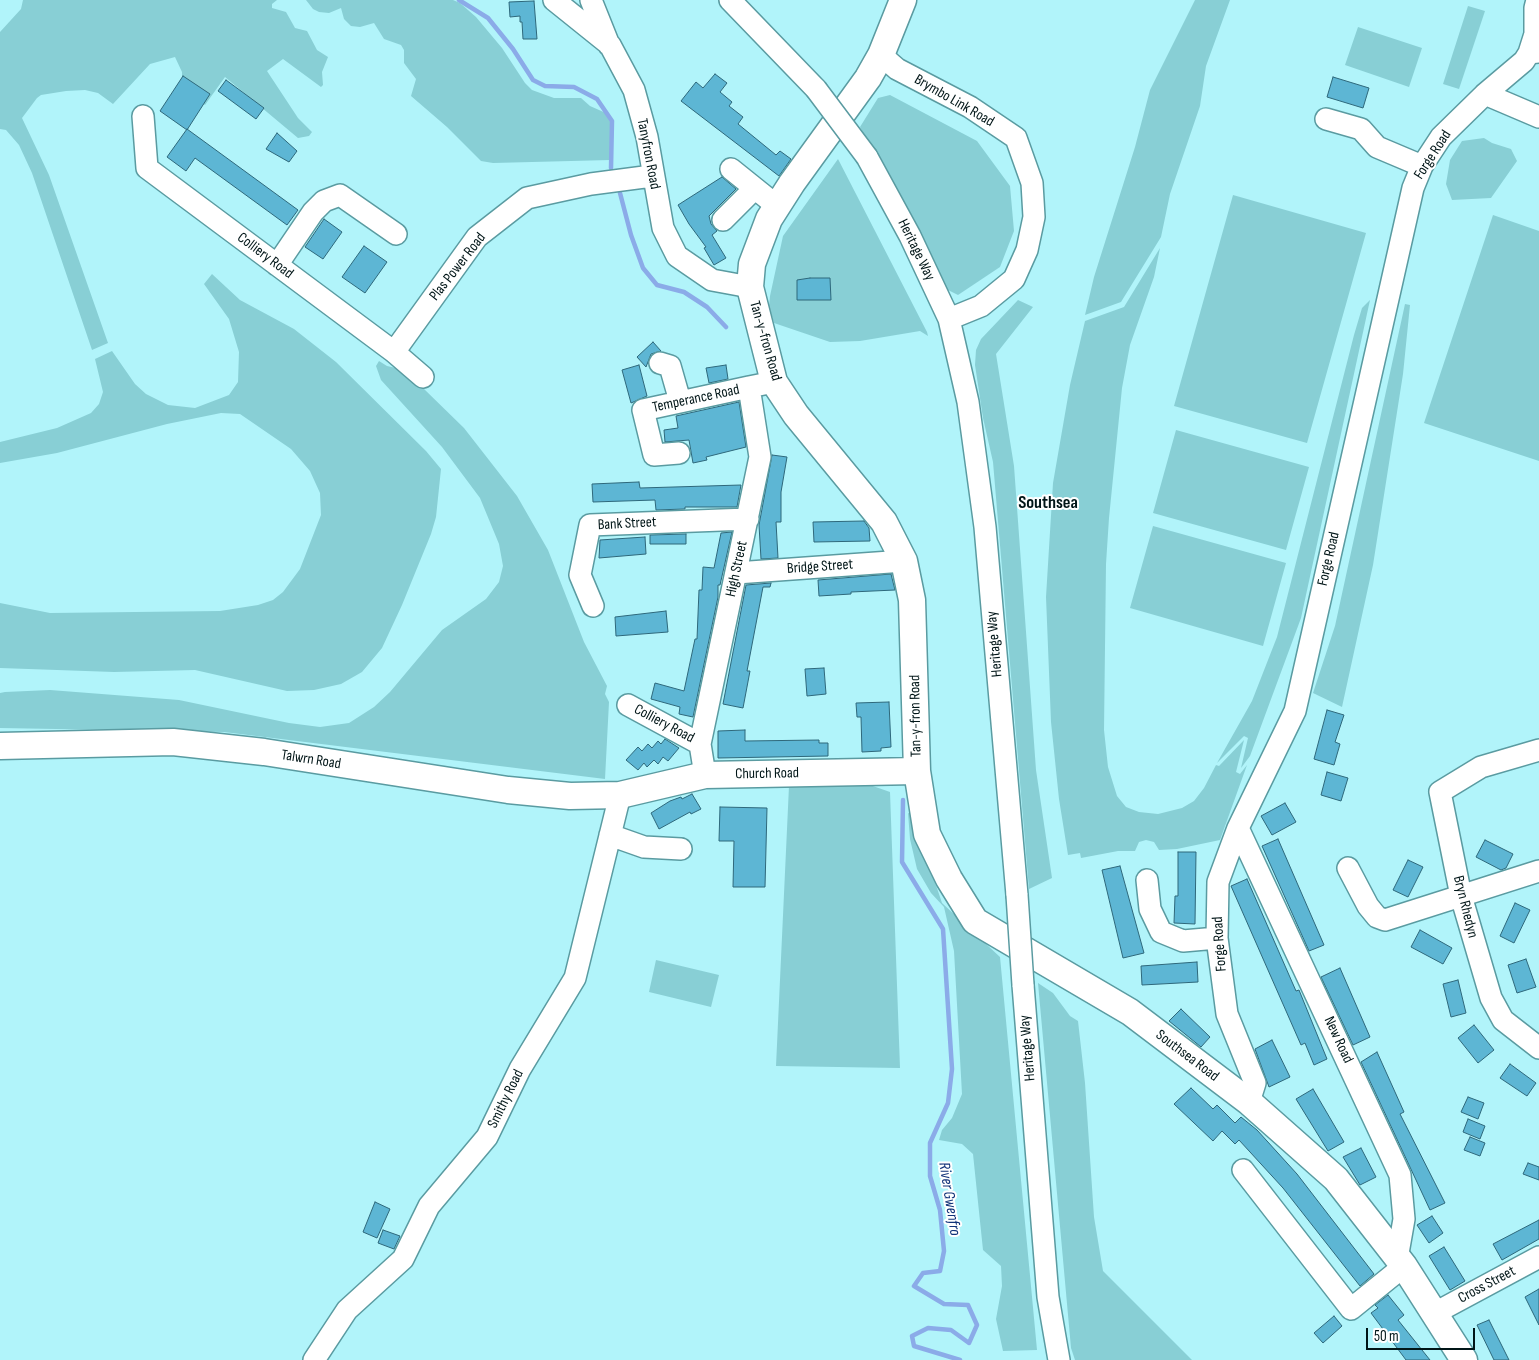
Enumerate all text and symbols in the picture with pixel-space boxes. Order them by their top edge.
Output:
street label: Brymbo Link Road [911,71,997,131]
street label: Tanyfron Road [632,117,664,191]
street label: Forge Road [1410,127,1456,183]
street label: Heritage Way [893,216,939,284]
street label: Colliery Road [233,229,297,283]
street label: Plas Power Road [426,229,490,305]
street label: Tan-y-fron Road [745,299,785,383]
street label: Temperance Road [651,381,741,417]
district label: Southsea [1018,492,1078,514]
street label: Bank Street [597,513,657,535]
street label: Forge Road [1314,530,1344,588]
street label: High Street [722,539,752,599]
street label: Bridge Street [786,556,854,578]
street label: Heritage Way [983,610,1007,678]
street label: Tan-y-fron Road [906,675,926,757]
street label: Colliery Road [631,701,697,747]
street label: Talwrn Road [280,746,342,774]
street label: Church Road [735,764,799,784]
street label: Bryn Rhedyn [1449,874,1481,940]
street label: Forge Road [1209,916,1231,972]
street label: Heritage Way [1016,1014,1040,1082]
street label: New Road [1319,1014,1357,1066]
street label: Southsea Road [1152,1026,1222,1086]
street label: Smithy Road [484,1067,528,1131]
water label: River Gwenfro [934,1161,964,1237]
street label: Cross Street [1455,1262,1519,1308]
scale bar [1369,1318,1478,1350]
text: 50 m [1374,1327,1399,1346]

